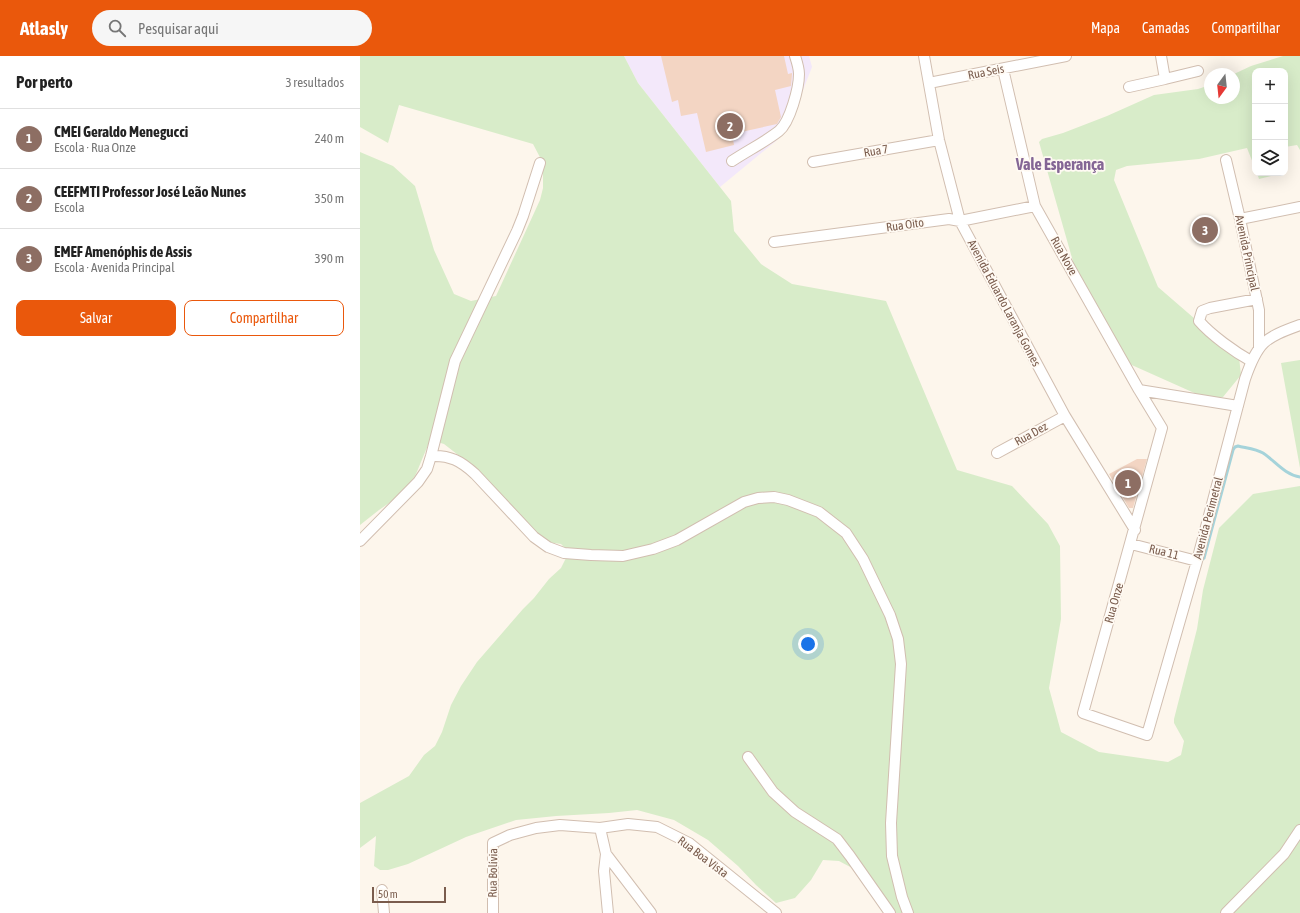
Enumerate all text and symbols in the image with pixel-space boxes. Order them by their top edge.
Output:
search box [92,10,372,46]
text: Atlasly [20,17,68,39]
icon: search [106,17,128,39]
text: Pesquisar aqui [138,20,219,37]
text: Mapa [1091,20,1120,36]
text: Camadas [1142,20,1190,36]
text: Compartilhar [1212,20,1280,36]
street label: Rua Seis [967,62,1005,82]
north arrow [1204,68,1240,104]
map controls [1252,68,1288,176]
button: + [1252,68,1288,104]
text: Por perto [16,72,73,92]
text: 3 resultados [285,75,344,90]
button: − [1252,104,1288,140]
pin: 2 [717,111,743,141]
text: CMEI Geraldo Menegucci [54,123,188,140]
text: 1 [26,131,32,146]
text: 240 m [315,131,344,146]
text: Escola · Rua Onze [54,140,136,155]
button: layers [1252,140,1288,176]
street label: Rua 7 [863,142,890,160]
district label: Vale Esperança [1015,155,1104,173]
text: CEEFMTI Professor José Leão Nunes [54,183,246,200]
text: 2 [26,191,32,206]
text: 350 m [315,191,344,206]
text: Escola [54,200,85,215]
street label: Avenida Principal [1232,214,1262,293]
street label: Rua Oito [885,215,925,235]
pin: 3 [1192,215,1218,245]
street label: Rua Nove [1048,234,1080,278]
street label: Avenida Eduardo Laranja Gomes [965,237,1043,369]
text: EMEF Amenóphis de Assis [54,243,192,260]
text: 3 [26,251,32,266]
text: 390 m [315,251,344,266]
text: Escola · Avenida Principal [54,260,175,275]
button: Salvar [16,300,176,336]
button: Compartilhar [184,300,344,336]
street label: Rua Dez [1012,419,1051,449]
pin: 1 [1115,468,1141,498]
street label: Avenida Perimetral [1190,474,1226,561]
street label: Rua 11 [1148,542,1181,563]
street label: Rua Onze [1102,581,1126,625]
your location [798,634,818,654]
street label: Rua Boa Vista [675,834,731,880]
street label: Rua Bolívia [486,848,500,898]
scale bar [372,885,446,904]
text: 50 m [378,888,398,900]

